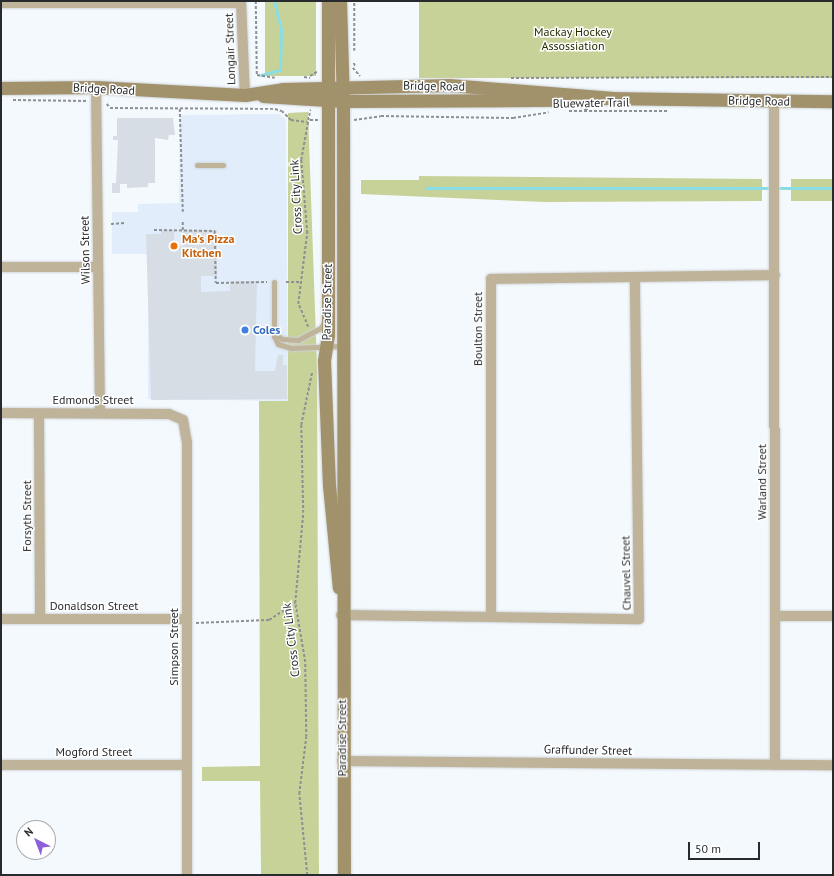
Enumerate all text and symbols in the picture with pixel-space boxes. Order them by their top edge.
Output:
street label: Longair Street [222,13,238,85]
park label: Mackay Hockey Assossiation [534,25,612,53]
street label: Bridge Road [403,78,465,94]
street label: Bridge Road [73,80,135,98]
street label: Bridge Road [728,93,790,109]
street label: Bluewater Trail [552,95,630,111]
street label: Cross City Link [287,159,305,235]
street label: Wilson Street [77,216,93,284]
place label: Ma's Pizza Kitchen [182,232,234,260]
marker: Ma's Pizza Kitchen [169,241,179,251]
street label: Paradise Street [319,263,335,341]
street label: Boulton Street [471,292,485,366]
place label: Coles [253,323,280,337]
marker: Coles [240,325,250,335]
street label: Edmonds Street [53,393,133,407]
street label: Warland Street [755,444,769,520]
street label: Forsyth Street [20,480,34,552]
street label: Chauvel Street [618,535,634,611]
street label: Donaldson Street [50,599,138,613]
street label: Cross City Link [279,602,303,678]
street label: Simpson Street [167,608,181,686]
street label: Paradise Street [335,700,349,776]
street label: Graffunder Street [544,742,632,758]
street label: Mogford Street [56,745,132,759]
north arrow [16,820,56,860]
text: N [21,824,36,839]
scale bar [690,834,762,860]
text: 50 m [695,841,721,856]

